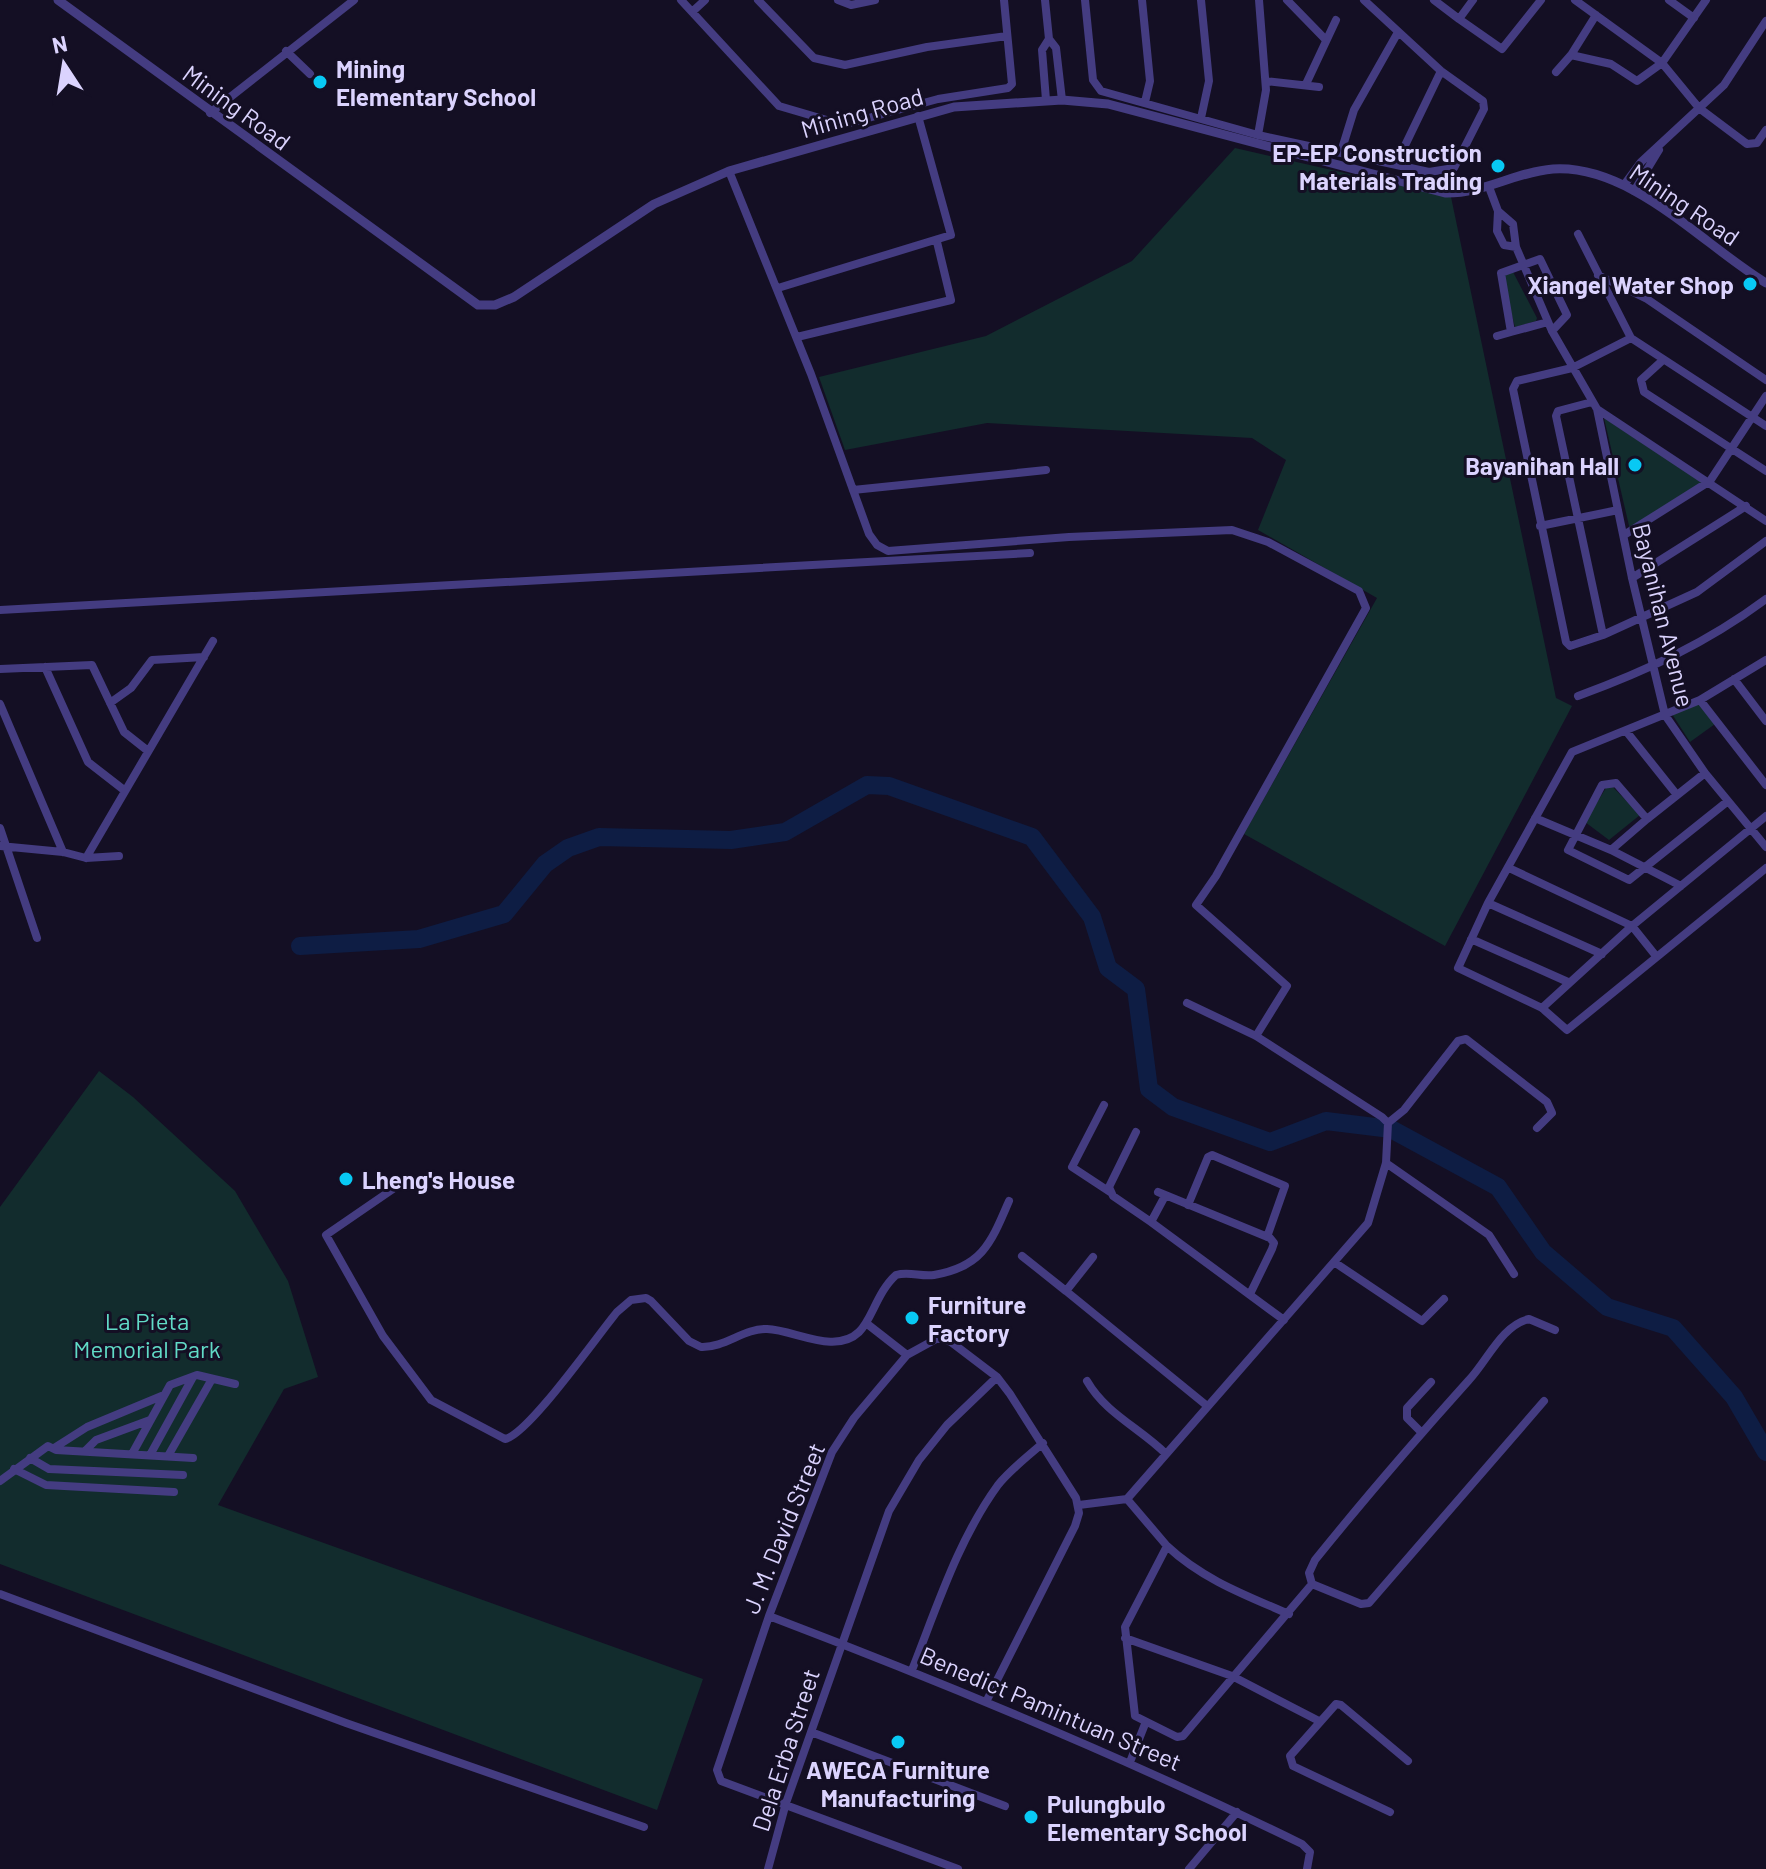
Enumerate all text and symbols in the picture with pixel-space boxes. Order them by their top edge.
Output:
north arrow [24,24,104,104]
text: N [50,29,69,58]
place label: Mining Elementary School [336,54,536,111]
street label: Mining Road [178,58,296,156]
marker: Mining Elementary School [311,73,329,91]
street label: Mining Road [797,81,927,143]
place label: EP-EP Construction Materials Trading [1272,138,1482,195]
marker: EP-EP Construction Materials Trading [1489,157,1507,175]
street label: Mining Road [1625,157,1745,251]
place label: Xiangel Water Shop [1527,270,1734,299]
marker: Xiangel Water Shop [1741,275,1759,293]
place label: Bayanihan Hall [1465,451,1619,480]
marker: Bayanihan Hall [1626,456,1644,474]
street label: Bayanihan Avenue [1627,520,1701,710]
place label: Lheng's House [362,1165,515,1194]
marker: Lheng's House [337,1170,355,1188]
place label: Furniture Factory [928,1290,1026,1347]
park label: La Pieta Memorial Park [73,1306,221,1363]
marker: Furniture Factory [903,1309,921,1327]
street label: J. M. David Street [736,1438,830,1618]
street label: Benedict Pamintuan Street [916,1640,1186,1776]
street label: Dela Erba Street [745,1665,825,1835]
marker: AWECA Furniture Manufacturing [889,1733,907,1751]
place label: AWECA Furniture Manufacturing [806,1755,990,1812]
place label: Pulungbulo Elementary School [1047,1789,1247,1846]
marker: Pulungbulo Elementary School [1022,1808,1040,1826]

